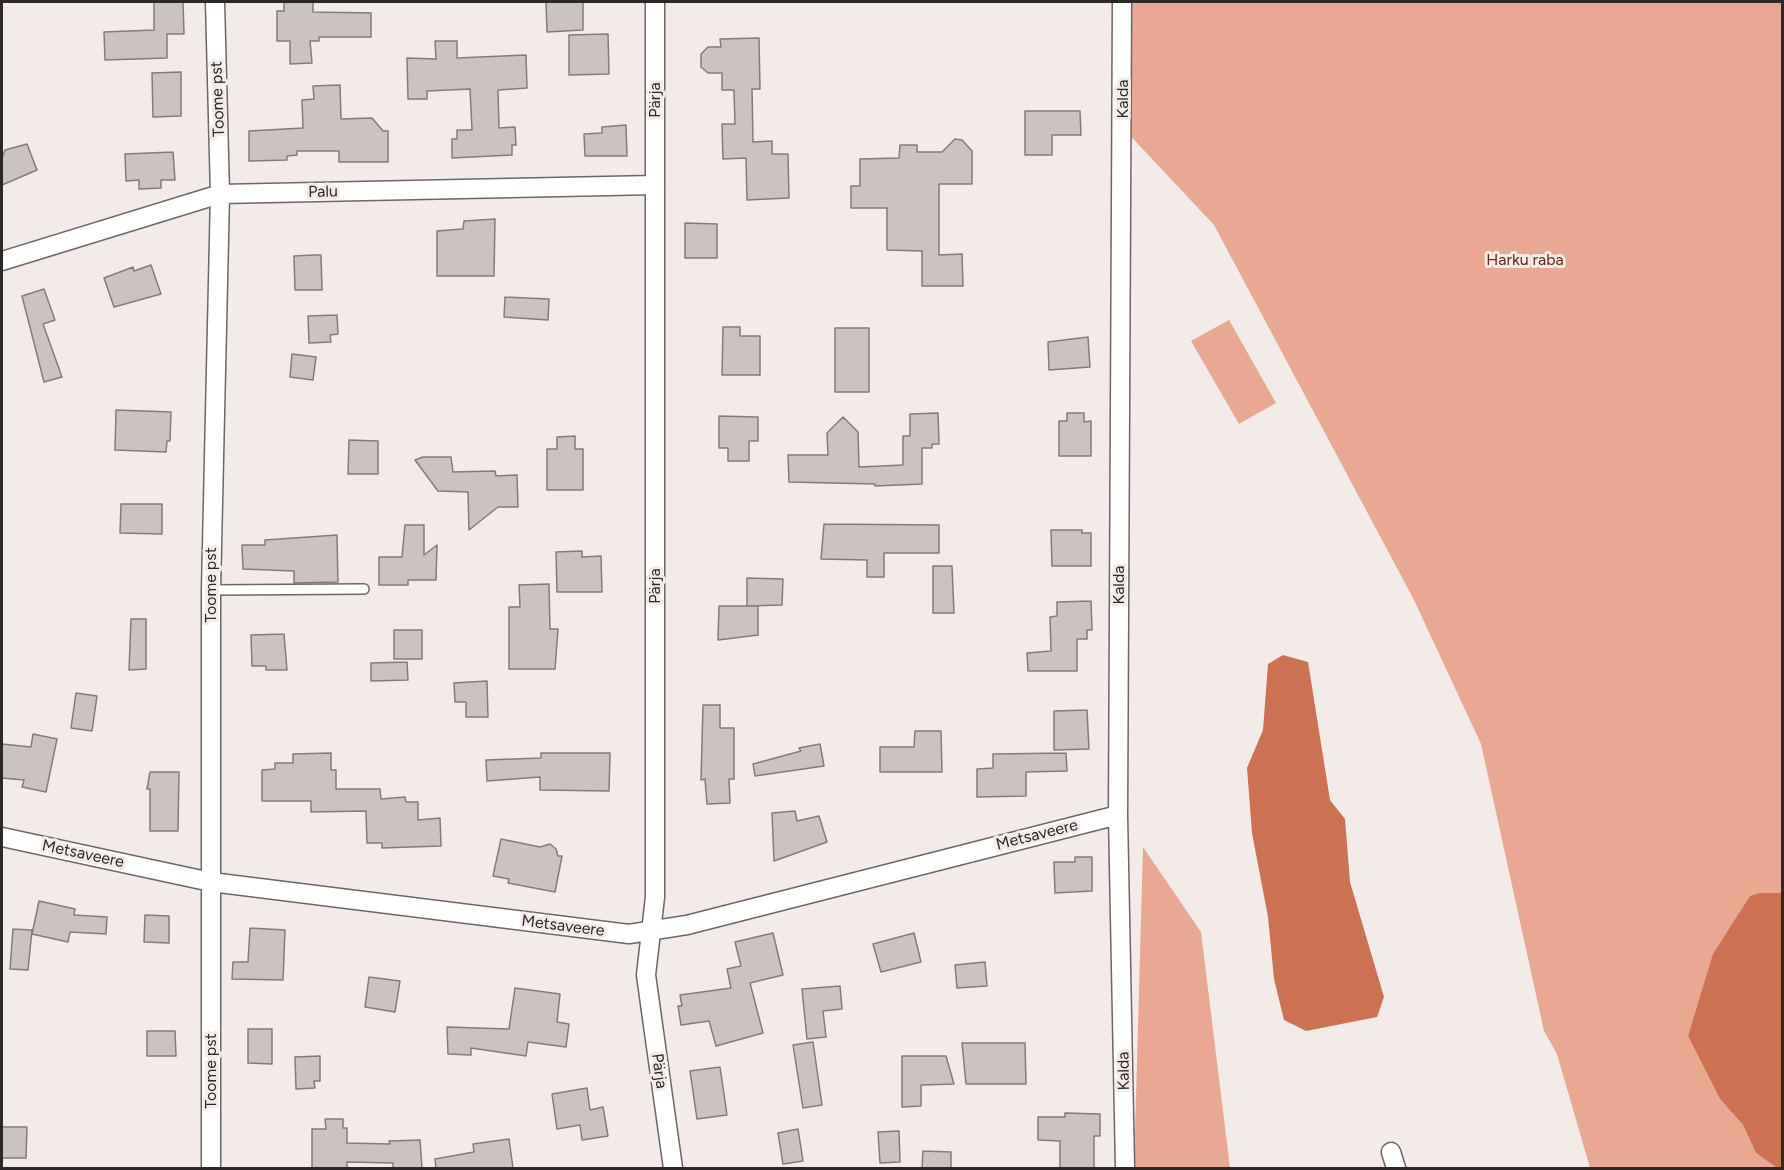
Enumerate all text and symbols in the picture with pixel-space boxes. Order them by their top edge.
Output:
street label: Toome pst [207,61,229,137]
street label: Kalda [1113,80,1133,118]
street label: Pärja [645,82,665,118]
street label: Palu [308,182,338,202]
park label: Harku raba [1486,250,1564,270]
street label: Toome pst [201,547,221,623]
street label: Kalda [1109,566,1129,604]
street label: Pärja [645,568,665,604]
street label: Metsaveere [994,816,1080,854]
street label: Metsaveere [40,836,126,872]
street label: Metsaveere [520,911,606,941]
street label: Toome pst [201,1033,221,1109]
street label: Kalda [1114,1051,1134,1091]
street label: Pärja [647,1052,671,1090]

